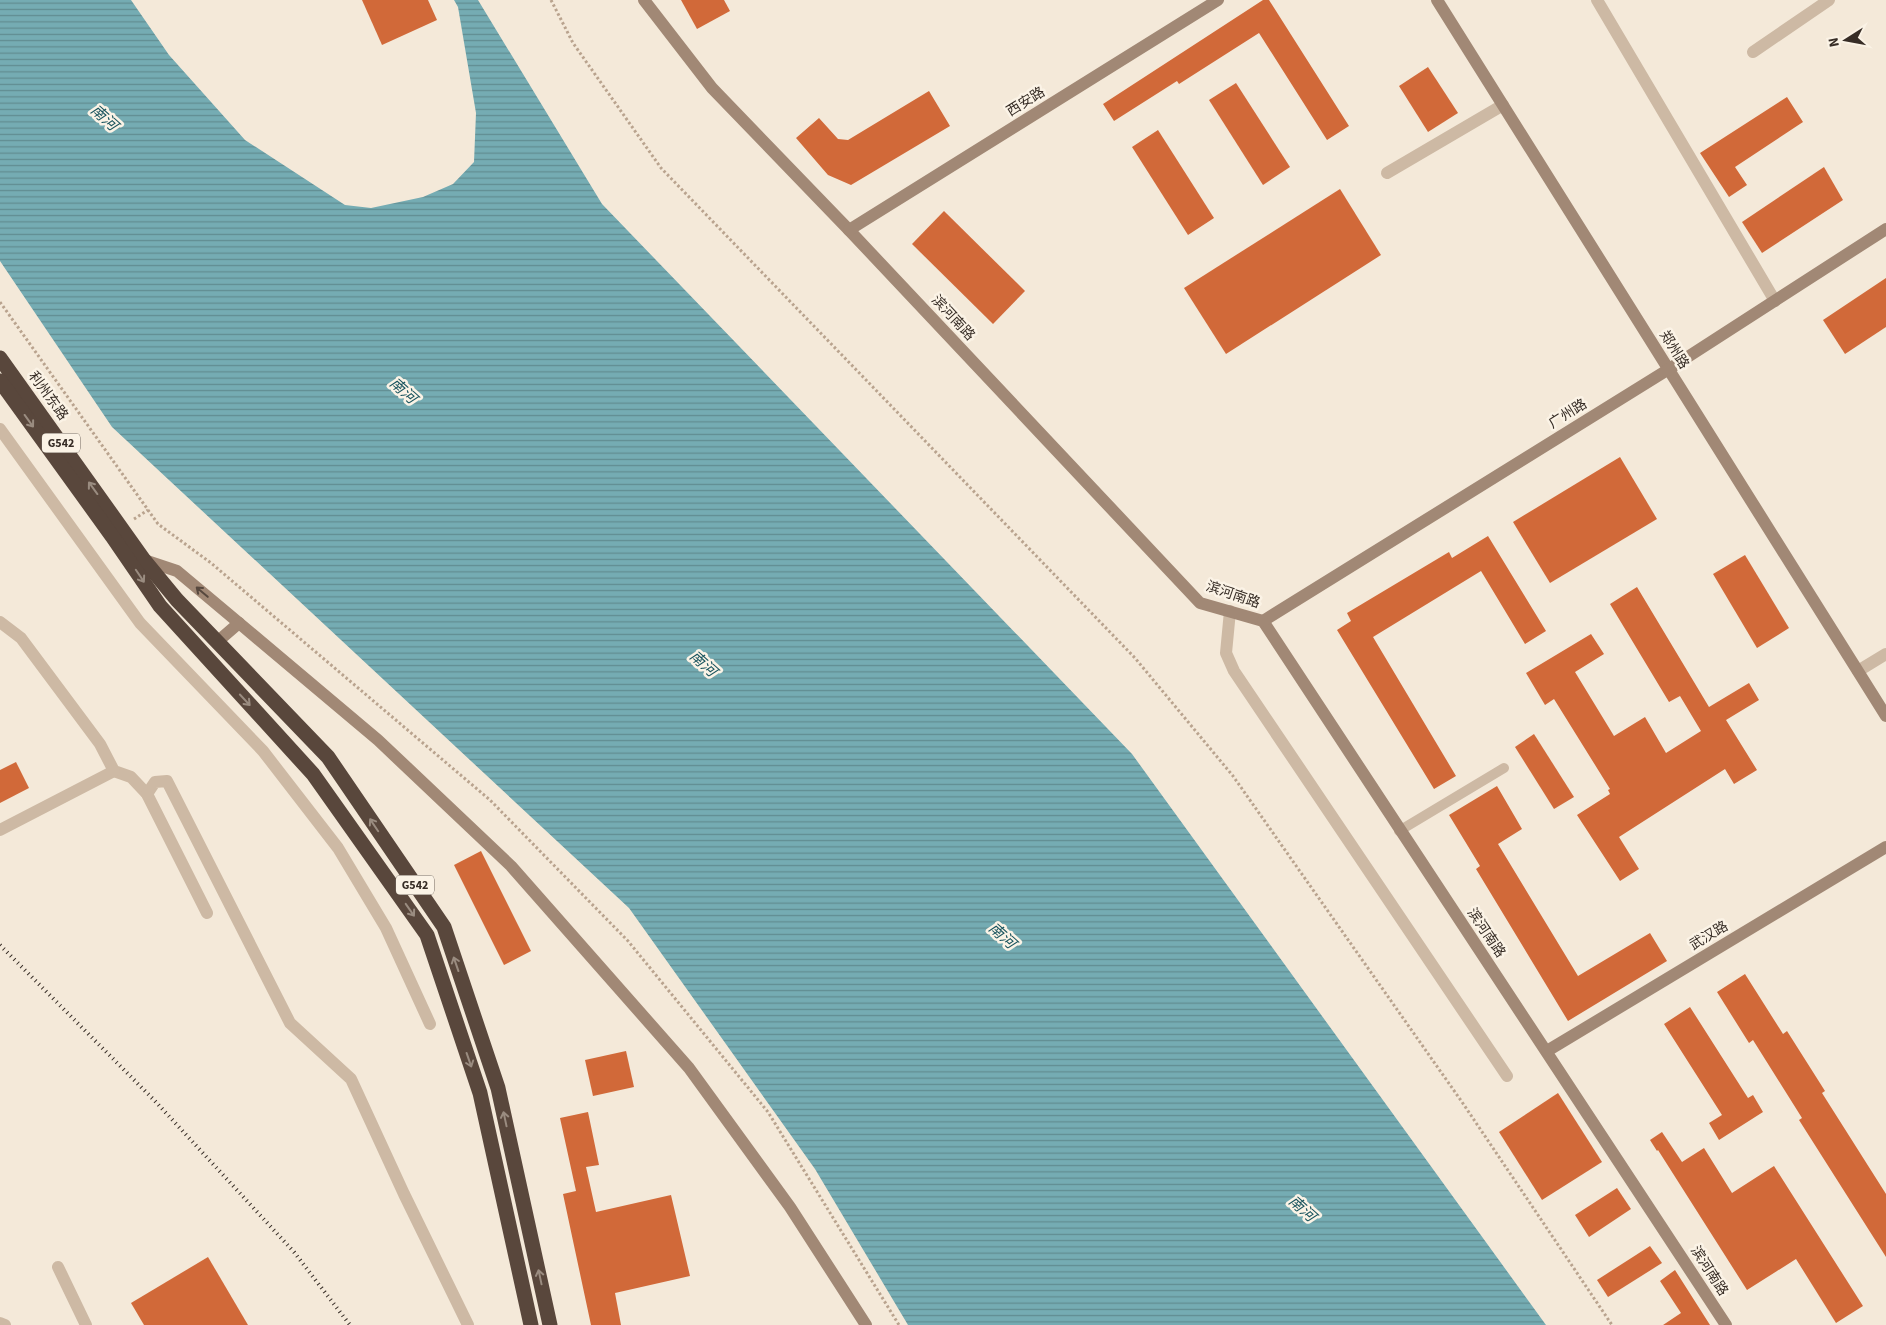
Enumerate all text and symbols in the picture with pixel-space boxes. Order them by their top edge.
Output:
north arrow [1821,15,1871,65]
text: N [1824,36,1845,49]
street label: 西安路 [1003,82,1049,122]
water label: 南河 [86,100,124,138]
street label: 滨河南路 [927,291,979,345]
street label: 郑州路 [1654,327,1694,373]
street label: 利州东路 [23,367,73,425]
water label: 南河 [385,373,423,411]
street label: 广州路 [1545,394,1591,434]
one-way arrow [23,413,34,427]
road number: G542 [42,433,80,452]
one-way arrow [88,481,98,495]
one-way arrow [135,569,145,583]
street label: 滨河南路 [1203,576,1263,614]
one-way arrow [195,586,208,598]
water label: 南河 [685,646,723,684]
one-way arrow [239,694,251,706]
one-way arrow [369,818,379,832]
road number: G542 [396,876,434,894]
one-way arrow [404,903,415,916]
street label: 滨河南路 [1462,904,1510,962]
street label: 武汉路 [1686,917,1732,955]
water label: 南河 [984,918,1022,956]
one-way arrow [451,956,461,972]
one-way arrow [465,1052,475,1068]
one-way arrow [500,1111,509,1127]
water label: 南河 [1284,1191,1322,1229]
street label: 滨河南路 [1685,1242,1733,1300]
one-way arrow [535,1270,544,1286]

